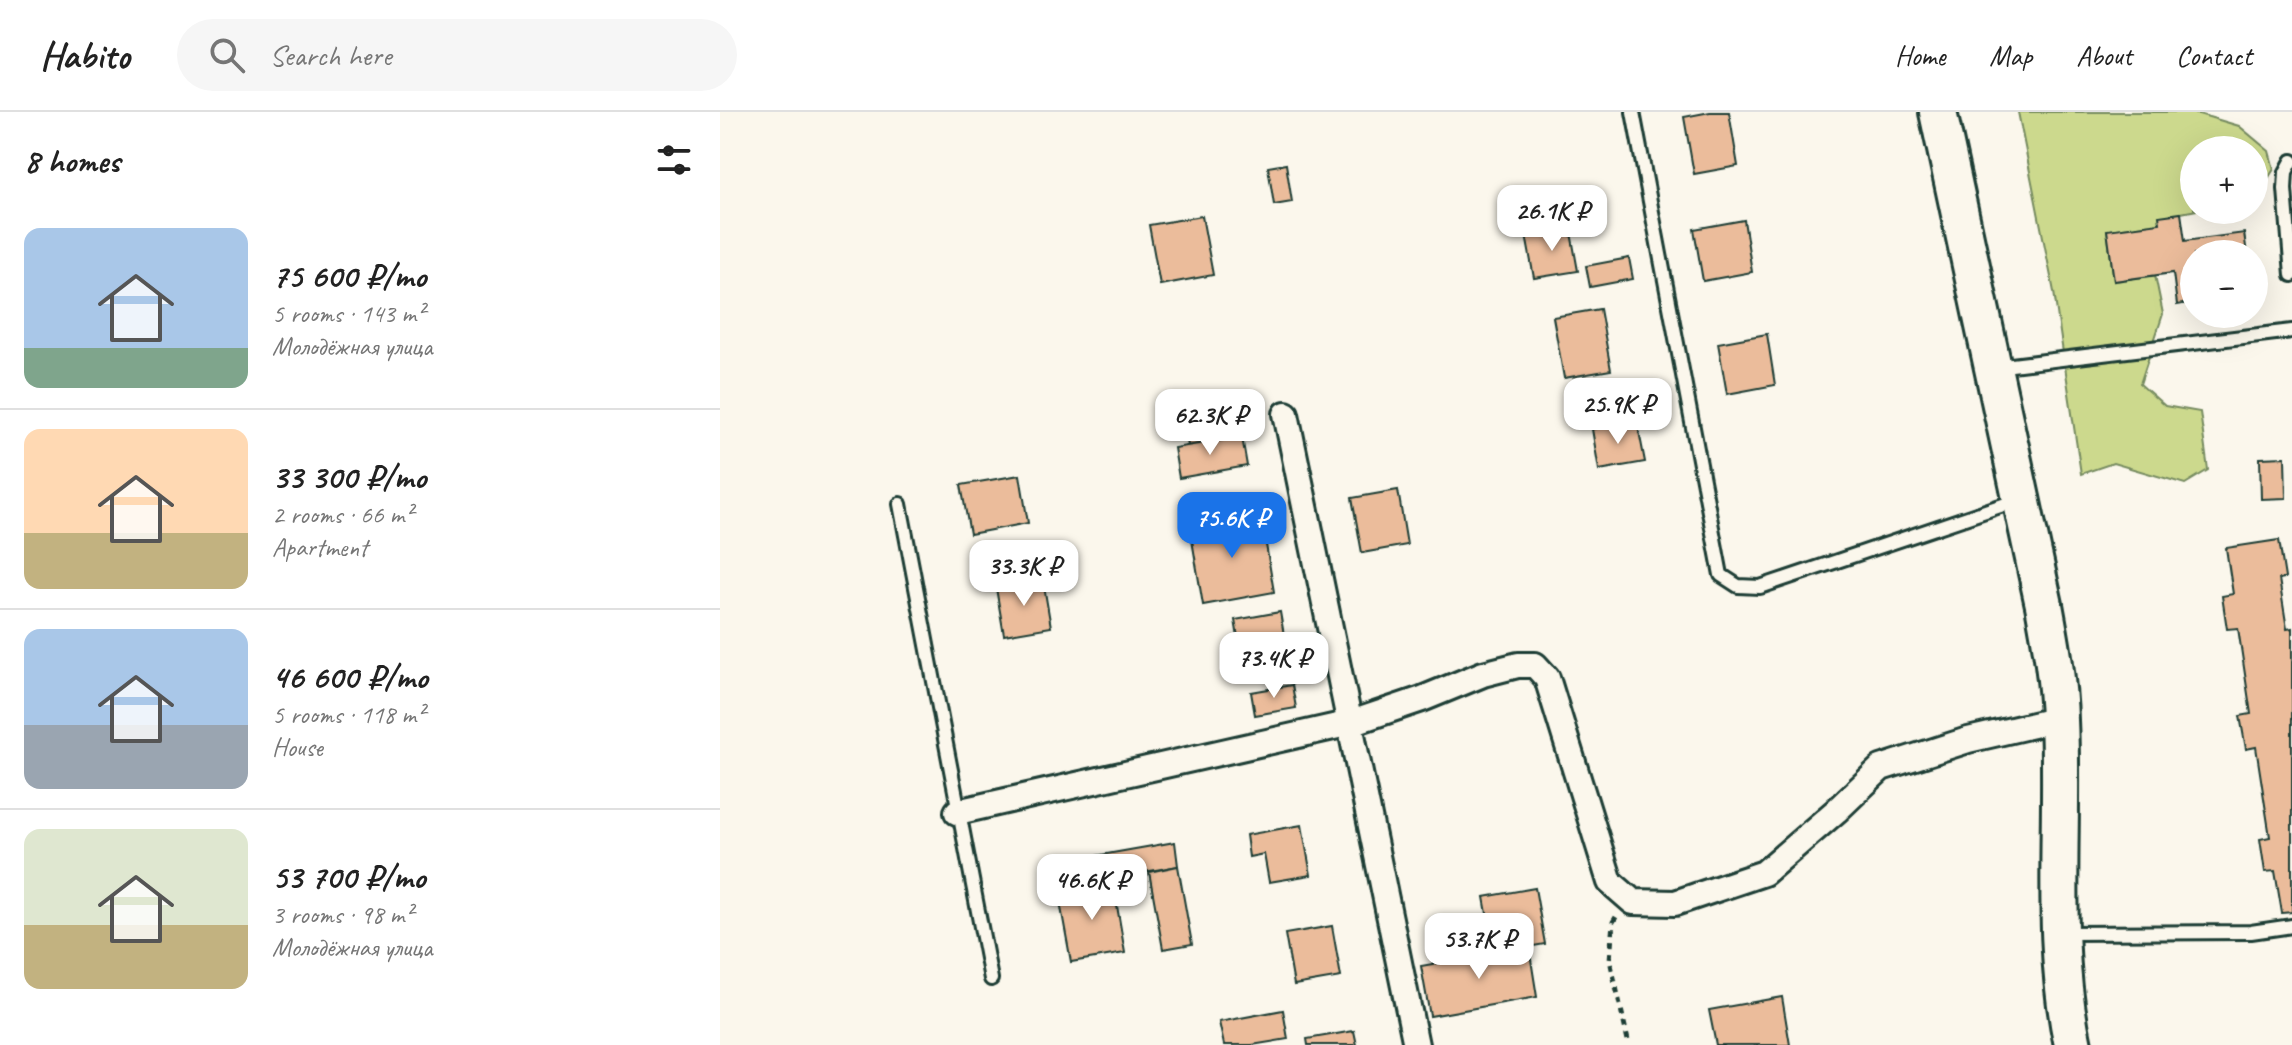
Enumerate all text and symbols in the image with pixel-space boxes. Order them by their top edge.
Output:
search box [177,19,737,91]
text: Habito [40,32,129,79]
icon: search [205,33,249,77]
text: Search here [269,36,392,74]
text: Home [1895,38,1945,73]
text: Map [1989,38,2032,73]
text: About [2076,38,2132,73]
text: Contact [2176,38,2252,73]
map controls [2180,136,2268,328]
button: + [2180,136,2268,224]
icon: filters [652,138,696,182]
text: 8 homes [24,139,120,182]
pin: 26.1K ₽ [1478,185,1626,253]
text: 26.1K ₽ [1515,194,1589,227]
button: − [2180,240,2268,328]
text: 75 600 ₽/mo [272,254,426,297]
icon: home [88,260,184,356]
text: 5 rooms · 143 m² [272,297,424,330]
text: Молодёжная улица [272,330,432,363]
pin: 25.9K ₽ [1544,378,1692,446]
text: 25.9K ₽ [1582,387,1654,420]
pin: 62.3K ₽ [1136,389,1284,457]
text: 62.3K ₽ [1173,398,1247,431]
text: 33 300 ₽/mo [272,455,426,498]
icon: home [88,461,184,557]
pin: 75.6K ₽ [1158,492,1306,560]
text: 2 rooms · 66 m² [272,498,413,531]
text: 75.6K ₽ [1195,501,1269,534]
text: Apartment [272,531,368,564]
pin: 33.3K ₽ [950,540,1098,608]
text: 33.3K ₽ [987,549,1061,582]
pin: 73.4K ₽ [1200,632,1348,700]
text: 73.4K ₽ [1237,641,1311,674]
text: 46 600 ₽/mo [272,655,428,698]
icon: home [88,661,184,757]
text: 5 rooms · 118 m² [272,698,424,731]
text: House [272,731,323,764]
pin: 46.6K ₽ [1018,854,1166,922]
text: 53 700 ₽/mo [272,855,425,898]
icon: home [88,861,184,957]
text: 46.6K ₽ [1055,863,1129,896]
text: 3 rooms · 98 m² [272,898,413,931]
pin: 53.7K ₽ [1405,913,1553,981]
text: 53.7K ₽ [1443,922,1515,955]
text: Молодёжная улица [272,931,432,964]

